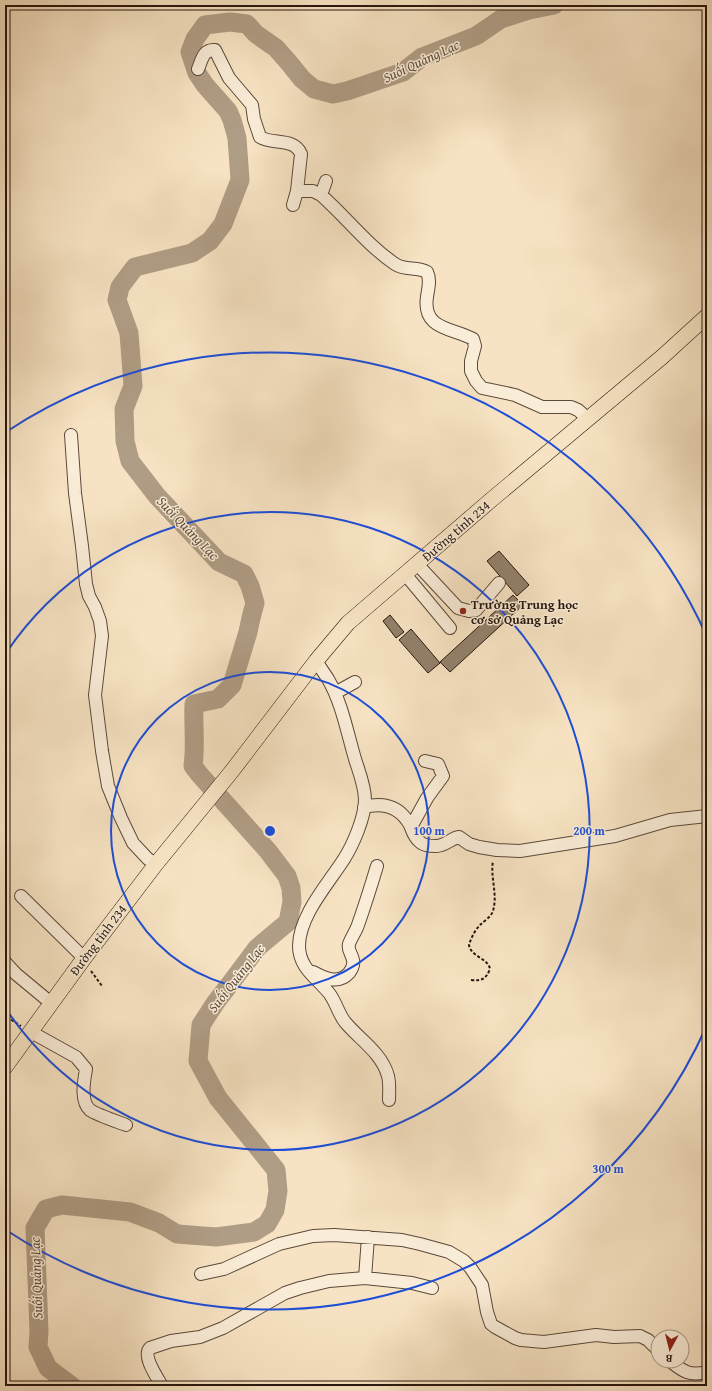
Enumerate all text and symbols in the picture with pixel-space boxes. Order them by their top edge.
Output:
water label: Suối Quảng Lạc [380,34,463,87]
water label: Suối Quảng Lạc [152,492,224,565]
street label: Đường tỉnh 234 [418,496,494,566]
place label: Trường Trung học cơ sở Quảng Lạc [471,595,578,629]
marker: Trường Trung học cơ sở Quảng Lạc [458,606,468,616]
text: 100 m [413,822,446,839]
text: 200 m [573,822,606,839]
centre of rings [263,824,277,838]
street label: Đường tỉnh 234 [65,901,131,979]
water label: Suối Quảng Lạc [203,939,269,1017]
text: 300 m [592,1160,625,1177]
water label: Suối Quảng Lạc [25,1236,47,1319]
north arrow [650,1329,690,1369]
text: B [664,1351,673,1367]

